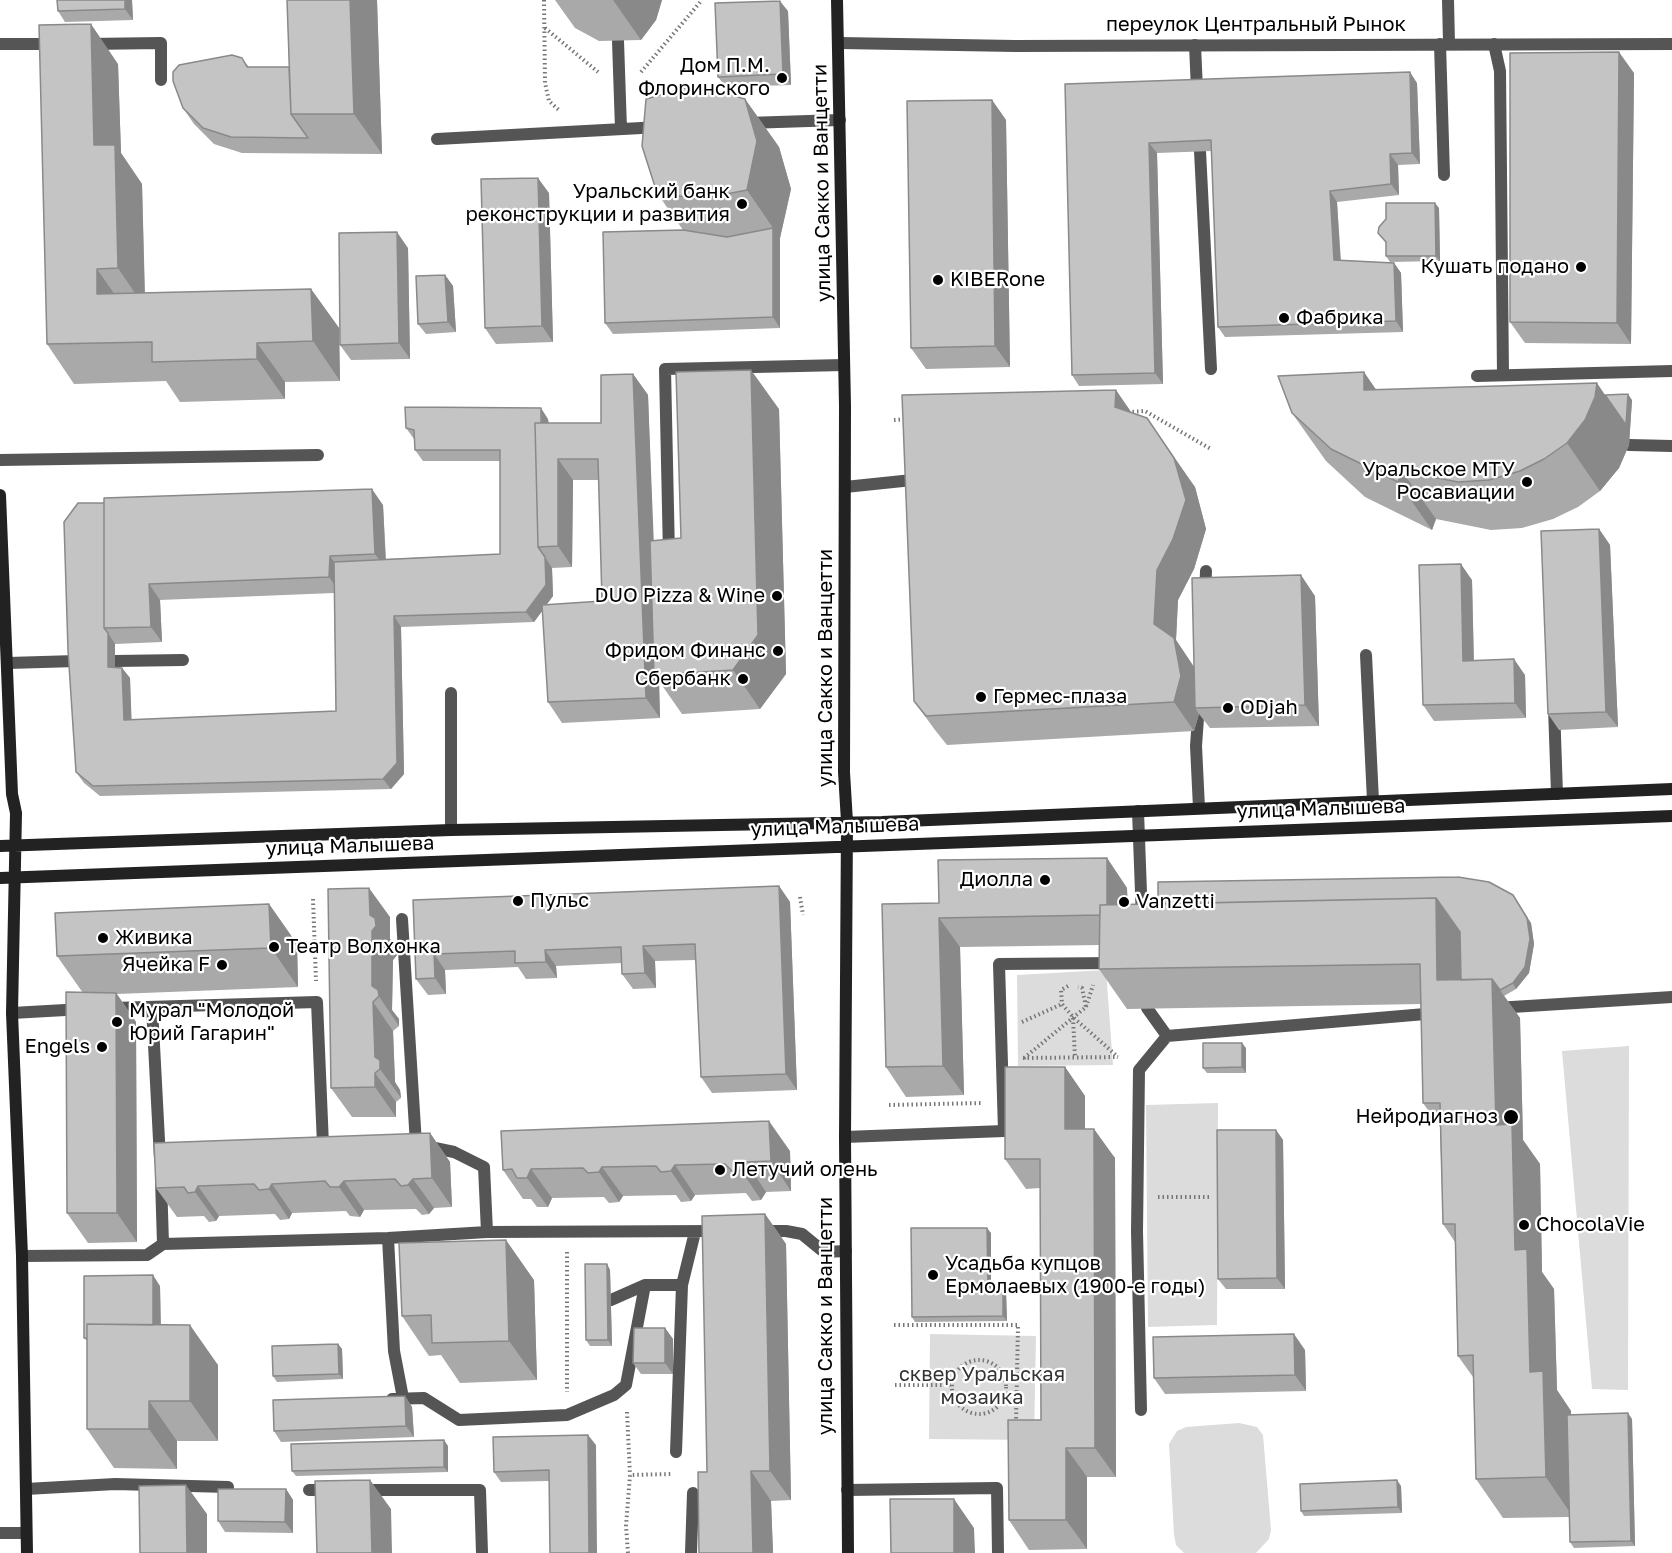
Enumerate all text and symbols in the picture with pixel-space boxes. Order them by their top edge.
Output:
street label: переулок Центральный Рынок [1106,13,1406,37]
place label: Дом П.М. Флоринского [638,54,770,101]
street label: улица Сакко и Ванцетти [808,64,836,302]
marker: Дом П.М. Флоринского [775,71,789,85]
place label: Уральский банк реконструкции и развития [466,180,730,227]
marker: Уральский банк реконструкции и развития [735,197,749,211]
place label: Кушать подано [1420,255,1569,279]
marker: Кушать подано [1574,260,1588,274]
place label: KIBERone [950,268,1045,292]
marker: KIBERone [931,273,945,287]
place label: Фабрика [1296,306,1383,330]
marker: Фабрика [1277,311,1291,325]
place label: Уральское МТУ Росавиации [1362,458,1515,505]
marker: Уральское МТУ Росавиации [1520,475,1534,489]
street label: улица Сакко и Ванцетти [814,549,838,787]
place label: DUO Pizza & Wine [594,584,765,608]
marker: DUO Pizza & Wine [770,589,784,603]
place label: Фридом Финанс [605,639,766,663]
marker: Фридом Финанс [771,644,785,658]
place label: Сбербанк [635,667,731,691]
marker: Сбербанк [736,672,750,686]
place label: Гермес-плаза [993,685,1127,709]
marker: Гермес-плаза [974,690,988,704]
place label: ODjah [1240,696,1298,720]
marker: ODjah [1221,701,1235,715]
street label: улица Малышева [1236,794,1406,824]
street label: улица Малышева [750,812,920,842]
street label: улица Малышева [265,831,435,861]
place label: Диолла [960,868,1033,892]
marker: Диолла [1038,873,1052,887]
place label: Пульс [530,889,589,913]
place label: Vanzetti [1136,890,1215,914]
marker: Пульс [511,894,525,908]
marker: Vanzetti [1117,895,1131,909]
place label: Живика [115,926,192,950]
marker: Живика [96,931,110,945]
place label: Театр Волхонка [286,935,441,959]
marker: Театр Волхонка [267,940,281,954]
place label: Ячейка F [122,953,210,977]
marker: Ячейка F [215,958,229,972]
place label: Мурал "Молодой Юрий Гагарин" [129,999,294,1046]
marker: Мурал "Молодой Юрий Гагарин" [110,1015,124,1029]
place label: Engels [25,1035,90,1059]
marker: Engels [95,1040,109,1054]
place label: Нейродиагноз [1355,1105,1498,1129]
marker: Нейродиагноз [1502,1108,1520,1126]
place label: Летучий олень [732,1158,878,1182]
marker: Летучий олень [713,1163,727,1177]
street label: улица Сакко и Ванцетти [814,1197,838,1435]
place label: ChocolaVie [1536,1213,1645,1237]
marker: ChocolaVie [1517,1218,1531,1232]
place label: Усадьба купцов Ермолаевых (1900-е годы) [945,1252,1206,1299]
marker: Усадьба купцов Ермолаевых (1900-е годы) [926,1268,940,1282]
park label: сквер Уральская мозаика [899,1363,1065,1410]

